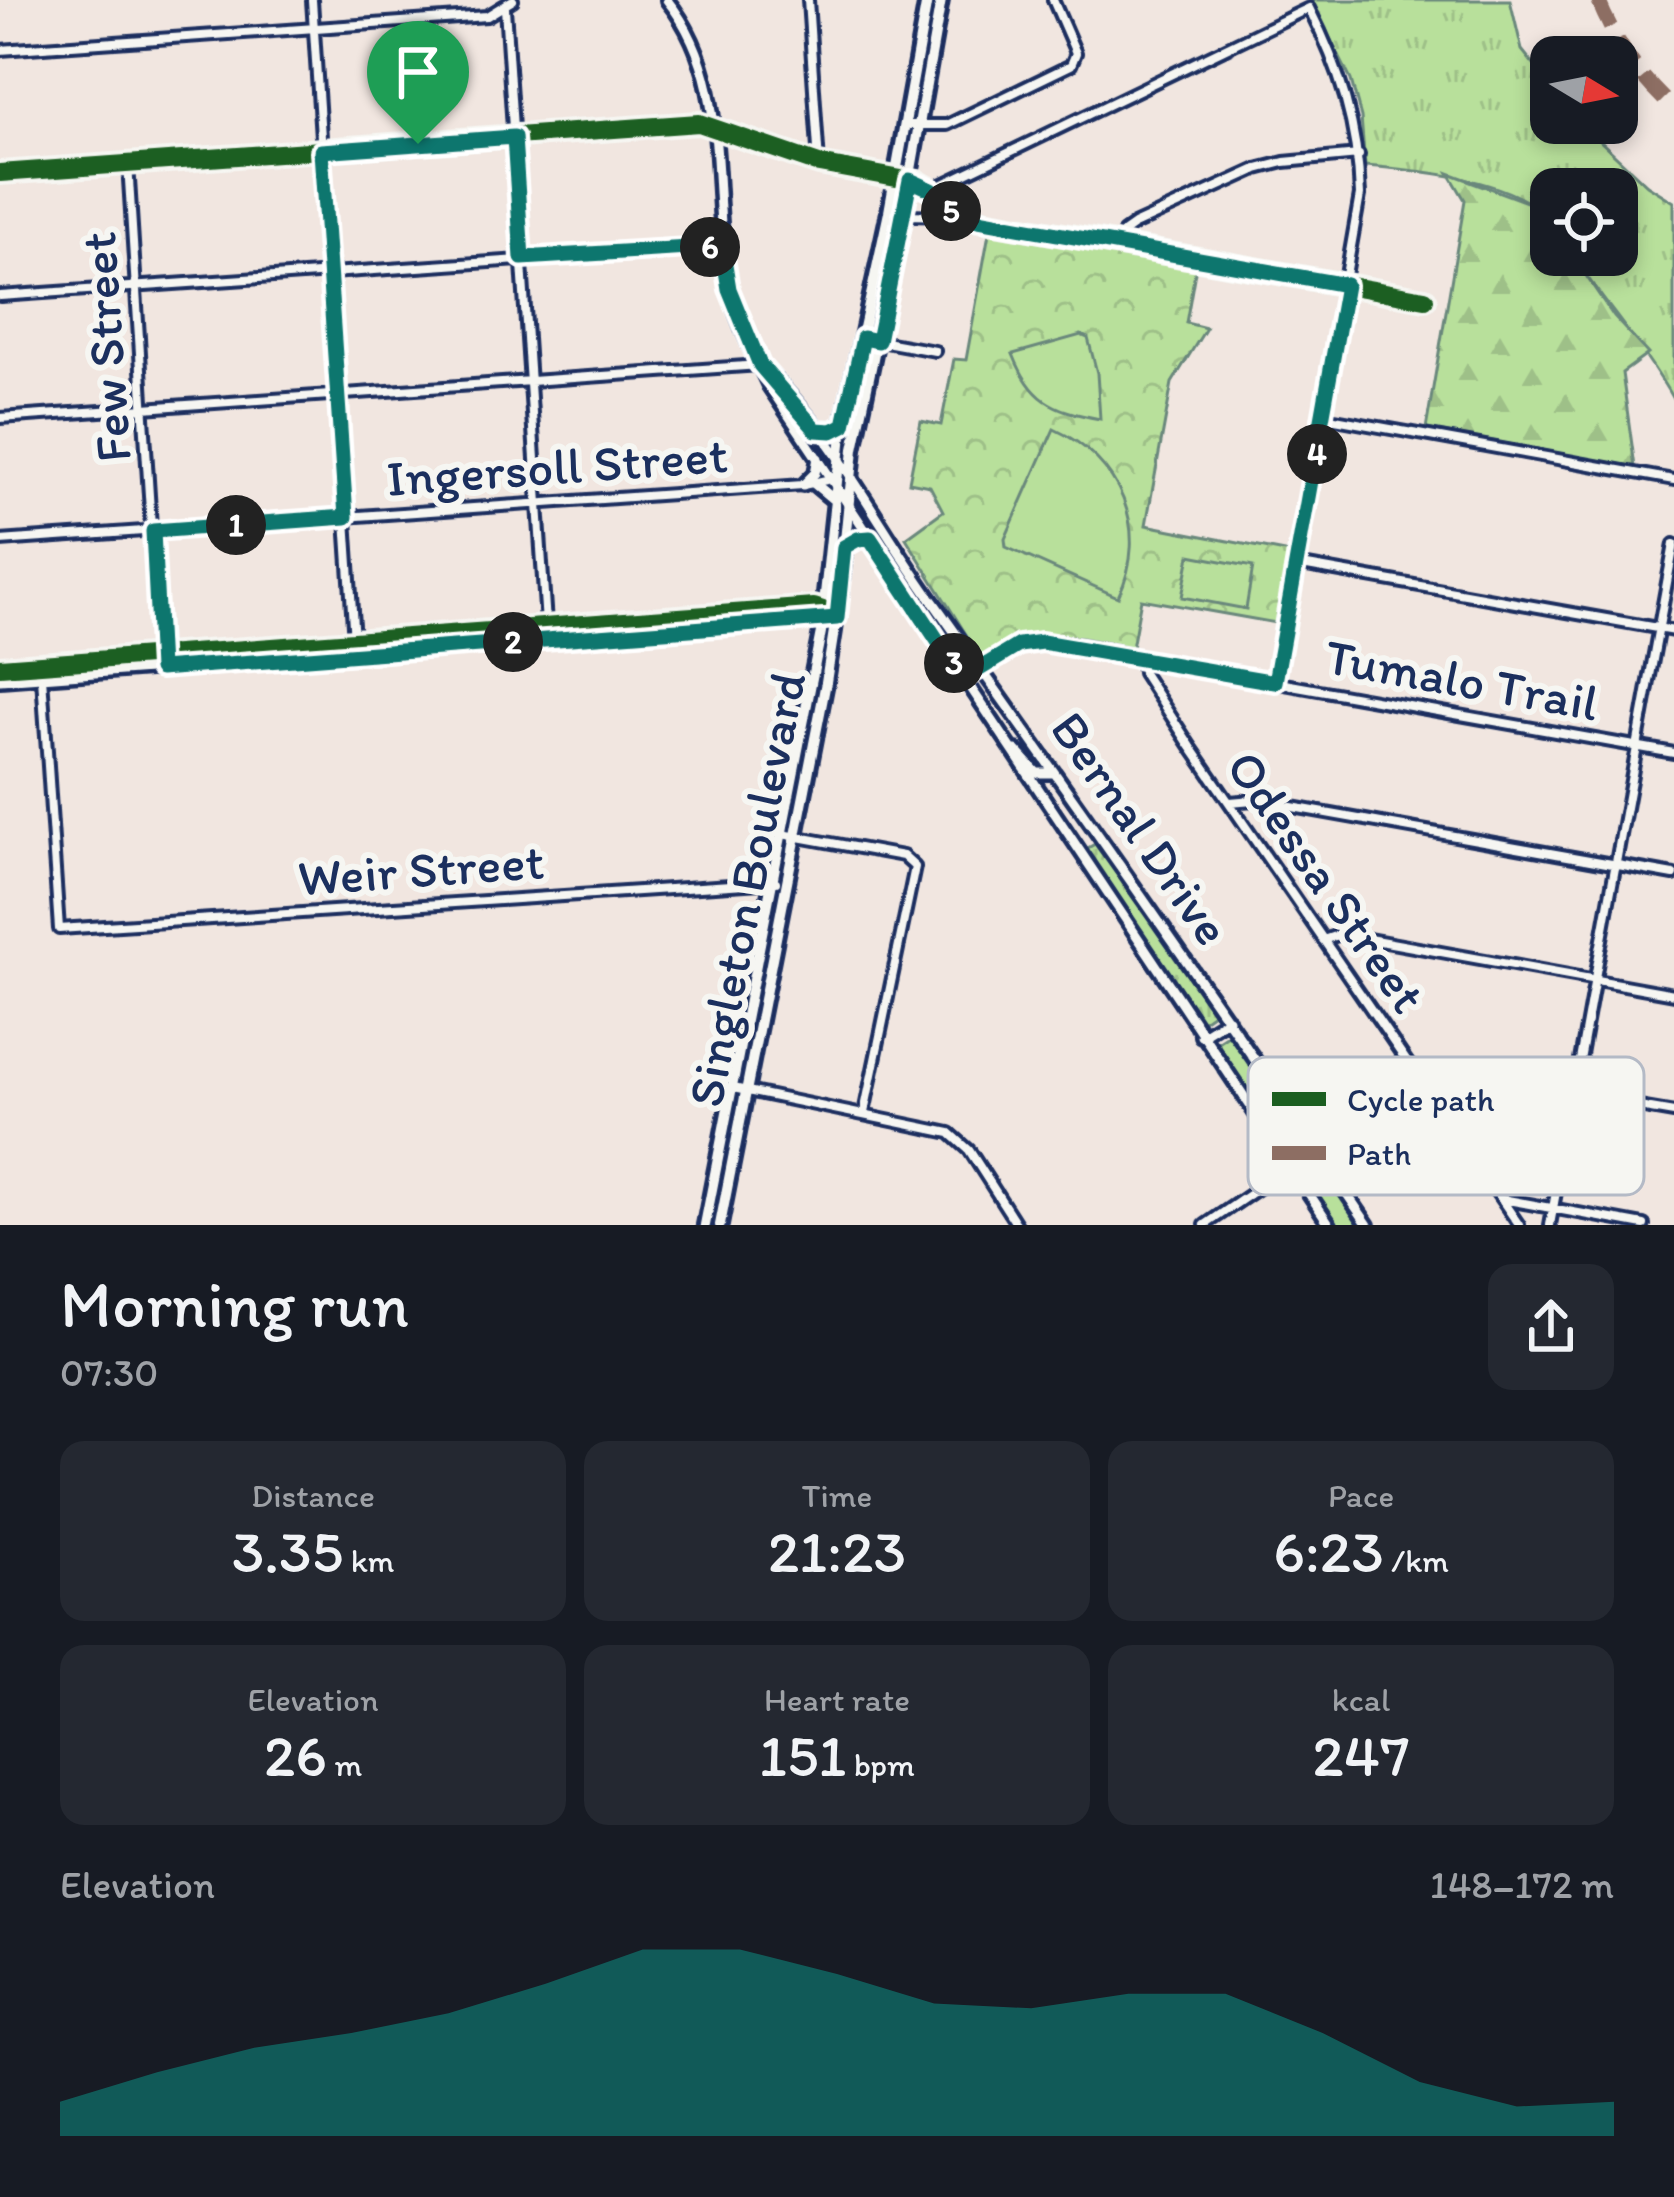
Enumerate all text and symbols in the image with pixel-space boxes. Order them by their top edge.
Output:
pin [367,21.0,469,144]
north arrow [1530,36,1638,144]
map controls [1530,36,1638,276]
icon: arrive [385,39,451,105]
button: locate [1530,168,1638,276]
pin: 5 [921,181,981,241]
text: 5 [942,191,960,230]
pin: 6 [680,217,740,277]
text: 6 [701,227,719,266]
street label: Few Street [67,230,144,464]
street label: Ingersoll Street [384,424,730,509]
pin: 4 [1287,424,1347,484]
text: 4 [1307,434,1327,473]
pin: 1 [206,495,266,555]
text: 1 [228,505,244,544]
pin: 2 [483,612,543,672]
text: 2 [504,622,522,661]
street label: Tumalo Trail [1321,626,1603,733]
pin: 3 [924,633,984,693]
text: 3 [945,643,963,682]
street label: Singleton Boulevard [674,666,819,1112]
street label: Bernal Drive [1038,700,1243,957]
street label: Odessa Street [1214,738,1439,1024]
street label: Weir Street [296,830,546,909]
legend [1248,1057,1644,1195]
text: Cycle path [1347,1080,1495,1119]
text: Path [1347,1134,1411,1173]
text: Morning run [60,1264,409,1344]
button: share [1488,1264,1614,1390]
text: 07:30 [60,1349,158,1396]
text: Distance [251,1476,375,1515]
text: Time [802,1476,872,1515]
text: Pace [1328,1476,1394,1515]
text: 3.35 [232,1515,343,1587]
text: 21:23 [768,1515,906,1587]
text: 6:23 [1273,1515,1384,1587]
text: km [343,1541,394,1580]
text: /km [1384,1541,1449,1580]
text: Elevation [247,1680,379,1719]
text: Heart rate [764,1680,910,1719]
text: kcal [1332,1680,1390,1719]
text: 26 [264,1719,327,1791]
text: 151 [759,1719,846,1791]
text: 247 [1312,1719,1410,1791]
text: m [327,1745,362,1784]
text: bpm [846,1745,915,1784]
text: Elevation [60,1861,215,1908]
text: 148–172 m [1430,1861,1614,1908]

